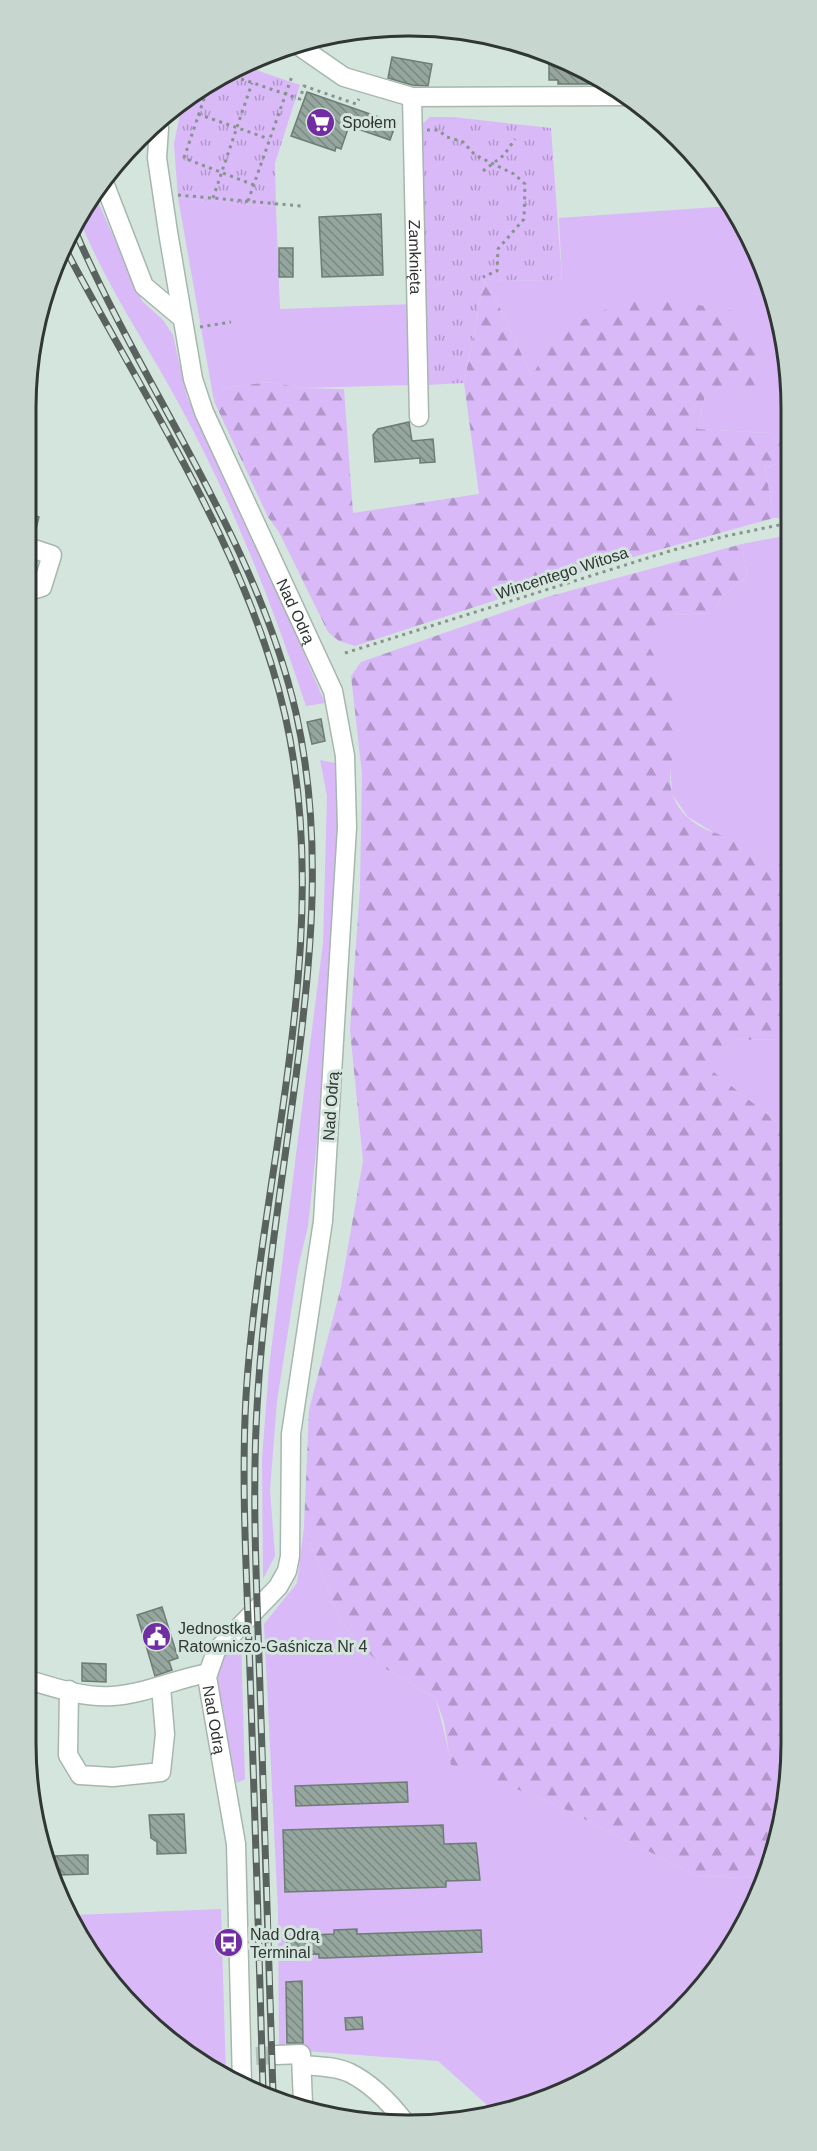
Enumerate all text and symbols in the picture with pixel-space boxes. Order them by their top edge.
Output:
supermarket icon: Społem [305,106,337,138]
place label: Społem [342,114,396,131]
street label: Zamknięta [406,219,425,295]
street label: Wincentego Witosa [494,544,630,602]
street label: Nad Odrą [274,576,318,646]
street label: Nad Odrą [320,1071,342,1141]
place label: Jednostka Ratowniczo-Gaśnicza Nr 4 [178,1620,368,1655]
public building icon: Jednostka Ratowniczo-Gaśnicza Nr 4 [141,1621,173,1653]
street label: Nad Odrą [200,1684,229,1755]
place label: Nad Odrą Terminal [250,1926,319,1961]
bus stop icon: Nad Odrą Terminal [213,1927,245,1959]

